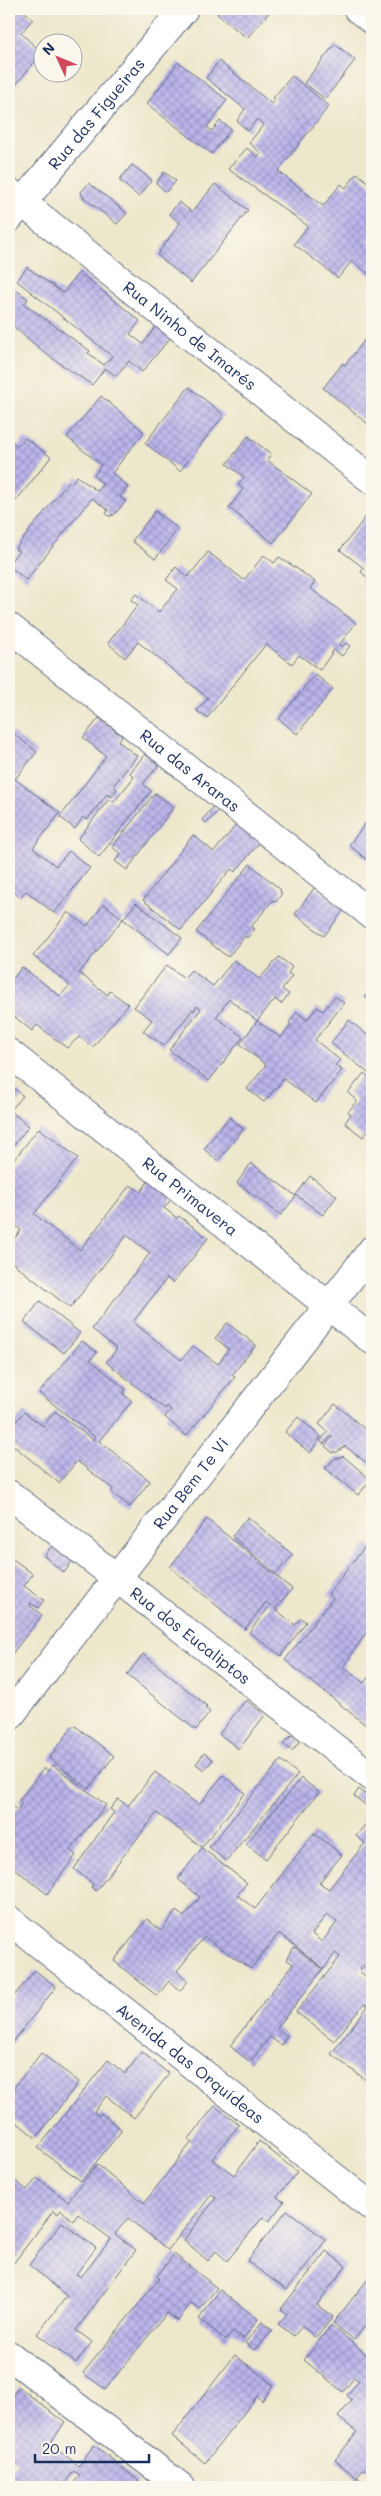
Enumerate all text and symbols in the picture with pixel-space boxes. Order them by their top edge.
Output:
north arrow [32,32,82,82]
text: N [38,38,59,59]
street label: Rua das Figueiras [43,53,149,174]
street label: Rua Ninho de Imarés [119,276,261,394]
street label: Rua das Araras [136,724,245,816]
street label: Rua Primavera [139,1152,243,1240]
street label: Rua Bem Te Vi [148,1433,233,1533]
street label: Rua dos Eucaliptos [126,1581,255,1689]
street label: Avenida das Orquídeas [112,1998,269,2128]
scale bar [35,2431,149,2463]
text: 20 m [42,2438,76,2458]

